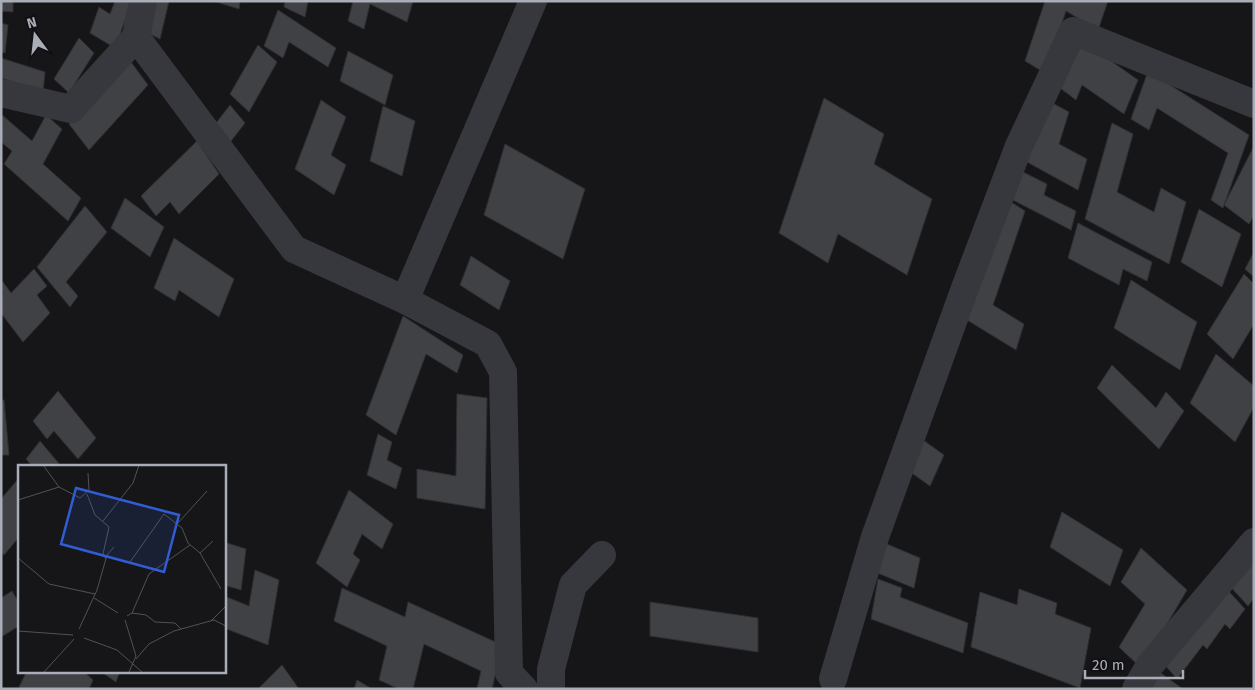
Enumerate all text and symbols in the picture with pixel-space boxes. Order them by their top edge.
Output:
north arrow [10,10,60,60]
text: N [25,14,38,32]
inset map [18,465,225,672]
scale bar [1085,648,1182,680]
text: 20 m [1092,656,1125,674]

